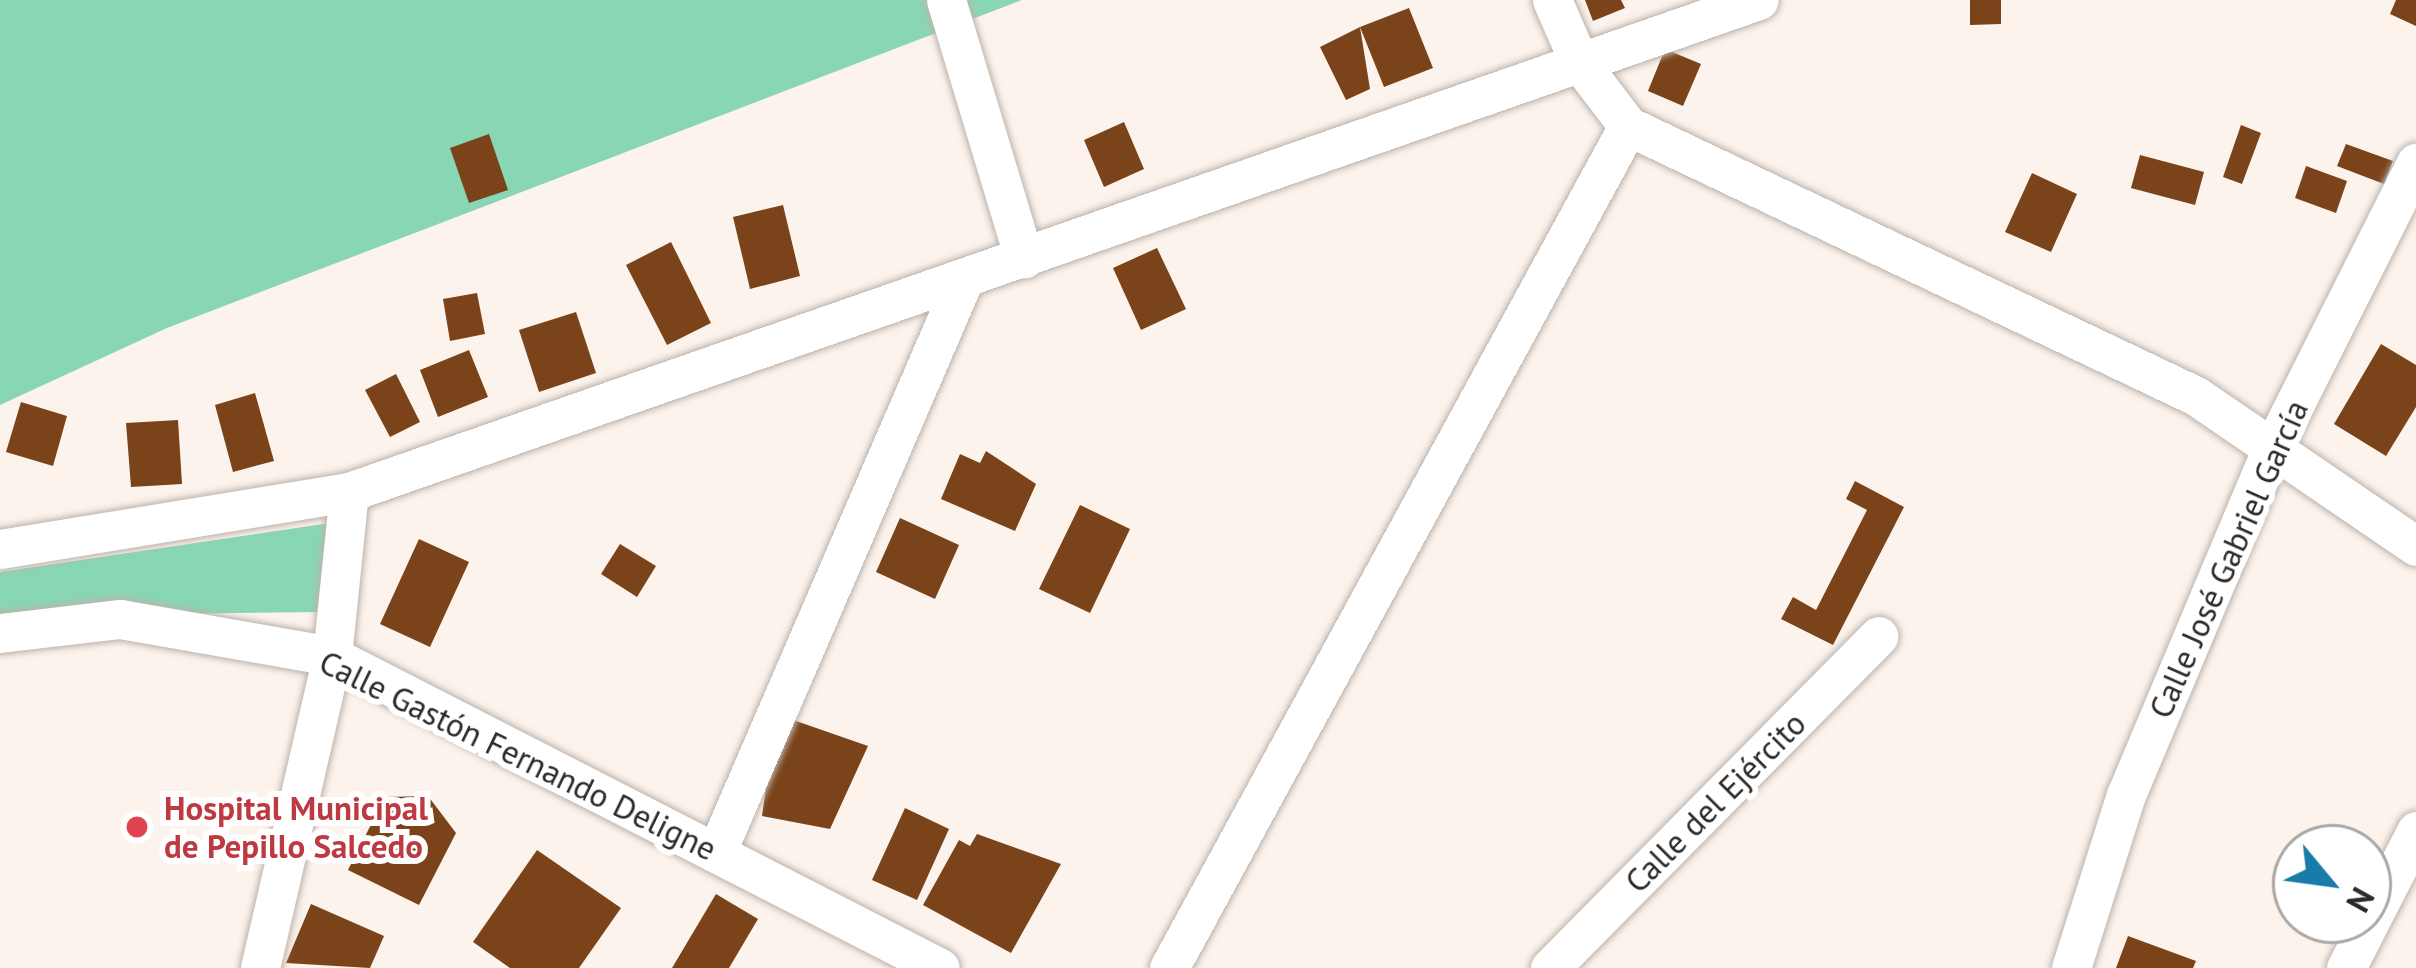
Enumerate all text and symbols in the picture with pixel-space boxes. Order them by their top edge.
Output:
street label: Calle José Gabriel García [2140,394,2316,724]
street label: Calle Gastón Fernando Deligne [313,642,723,868]
street label: Calle del Ejército [1616,703,1814,901]
place label: Hospital Municipal de Pepillo Salcedo [164,788,428,866]
marker: Hospital Municipal de Pepillo Salcedo [121,811,153,843]
north arrow [2272,824,2392,944]
text: N [2337,880,2385,920]

